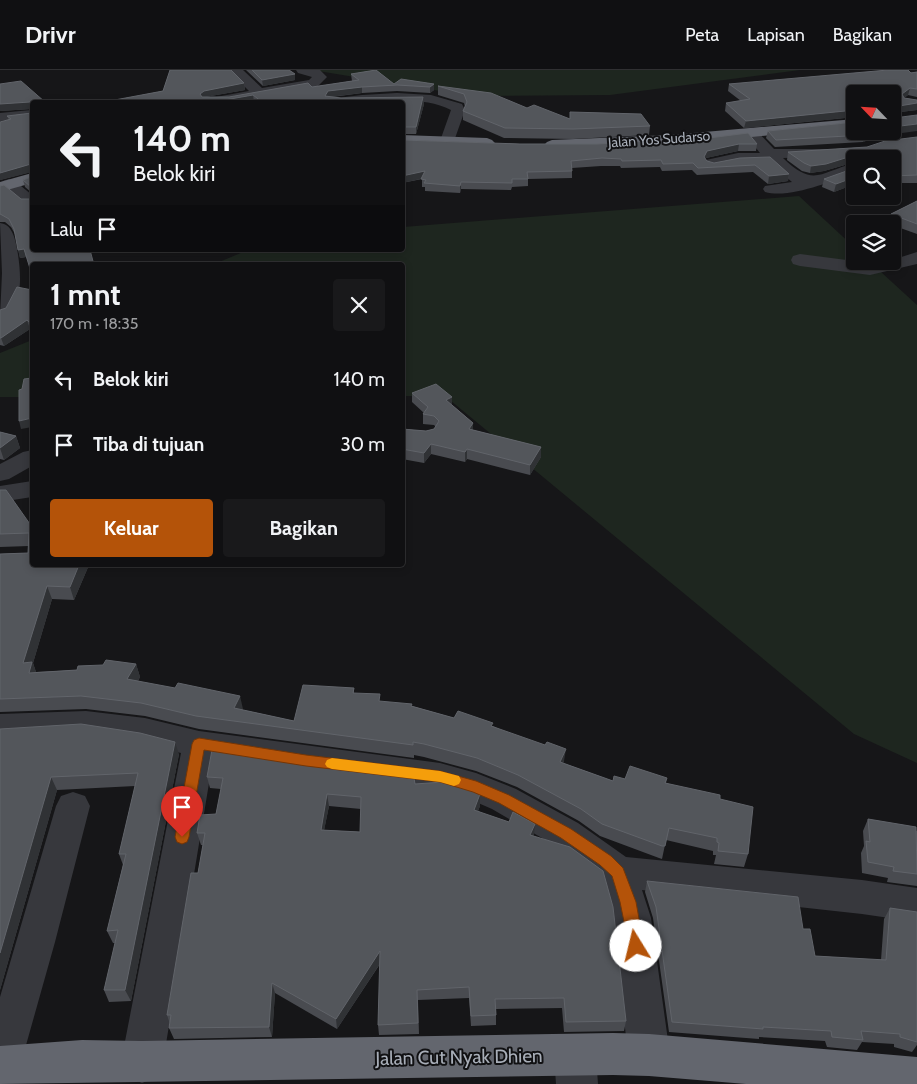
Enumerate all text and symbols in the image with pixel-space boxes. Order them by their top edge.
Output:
text: Drivr [25,20,76,49]
text: Peta [685,24,719,46]
text: Lapisan [747,24,805,46]
text: Bagikan [833,24,892,46]
north arrow [846,85,901,140]
map controls [846,85,901,270]
text: 140 m [133,117,231,160]
icon: left [50,120,115,185]
street label: Jalan Yos Sudarso [606,126,711,152]
button: search [846,150,901,205]
text: Belok kiri [133,160,216,187]
icon: arrive [93,215,121,243]
button: layers [846,215,901,270]
text: Lalu [50,218,83,241]
text: 1 mnt [50,276,121,313]
button: close [333,279,385,331]
text: 170 m · 18:35 [50,314,138,333]
icon: left [50,366,78,394]
text: Belok kiri [93,368,169,391]
text: 140 m [334,368,385,391]
icon: arrive [50,431,78,459]
text: Tiba di tujuan [93,433,204,456]
text: 30 m [341,433,385,456]
button: Keluar [50,499,213,557]
button: Bagikan [223,499,385,557]
pin [161,786,203,837]
icon: arrive [168,793,196,821]
position arrow [609,919,661,971]
street label: Jalan Cut Nyak Dhien [374,1044,543,1070]

